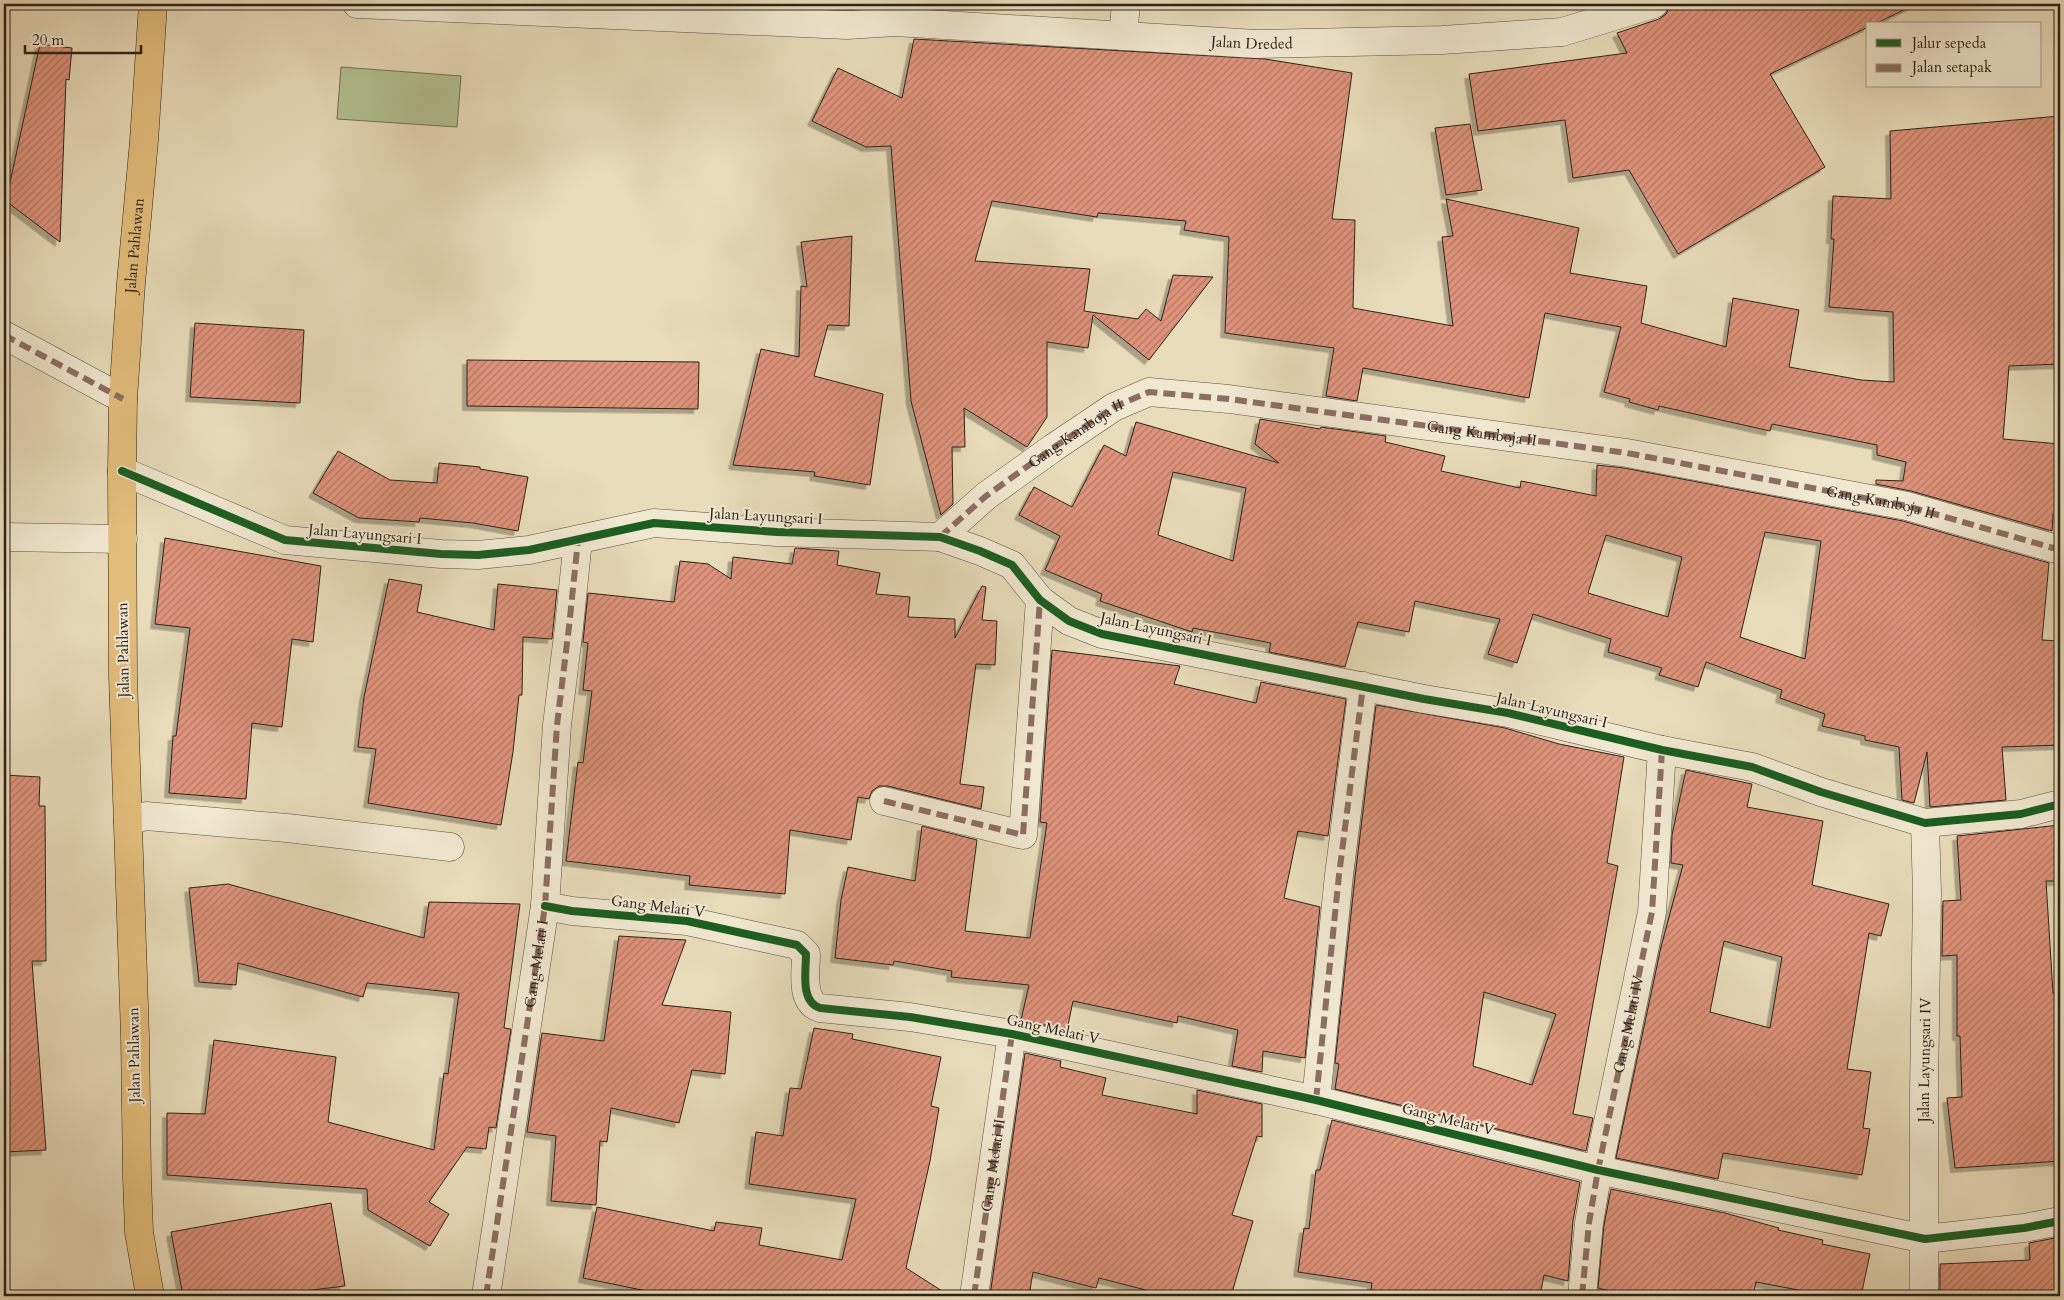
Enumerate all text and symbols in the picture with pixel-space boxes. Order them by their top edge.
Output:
scale bar [25,22,141,54]
legend [1866,22,2042,88]
text: 20 m [32,30,64,50]
street label: Jalan Dreded [1208,31,1293,54]
text: Jalur sepeda [1910,33,1987,53]
text: Jalan setapak [1910,57,1992,77]
street label: Jalan Pahlawan [120,197,149,296]
street label: Gang Kamboja II [1024,394,1126,473]
street label: Gang Kamboja II [1425,416,1538,451]
street label: Gang Kamboja II [1825,481,1938,524]
street label: Jalan Layungsari I [707,503,823,529]
street label: Jalan Layungsari I [306,519,422,549]
street label: Jalan Pahlawan [112,602,134,700]
street label: Jalan Layungsari I [1097,607,1214,651]
street label: Jalan Layungsari I [1493,687,1609,732]
street label: Gang Melati V [610,890,706,922]
street label: Gang Melati I [520,918,553,1009]
street label: Gang Melati IV [1608,973,1649,1075]
street label: Jalan Layungsari IV [1914,998,1935,1124]
street label: Jalan Pahlawan [123,1007,145,1105]
street label: Gang Melati V [1005,1009,1101,1049]
street label: Gang Melati V [1400,1098,1496,1140]
street label: Gang Melati II [976,1117,1010,1213]

